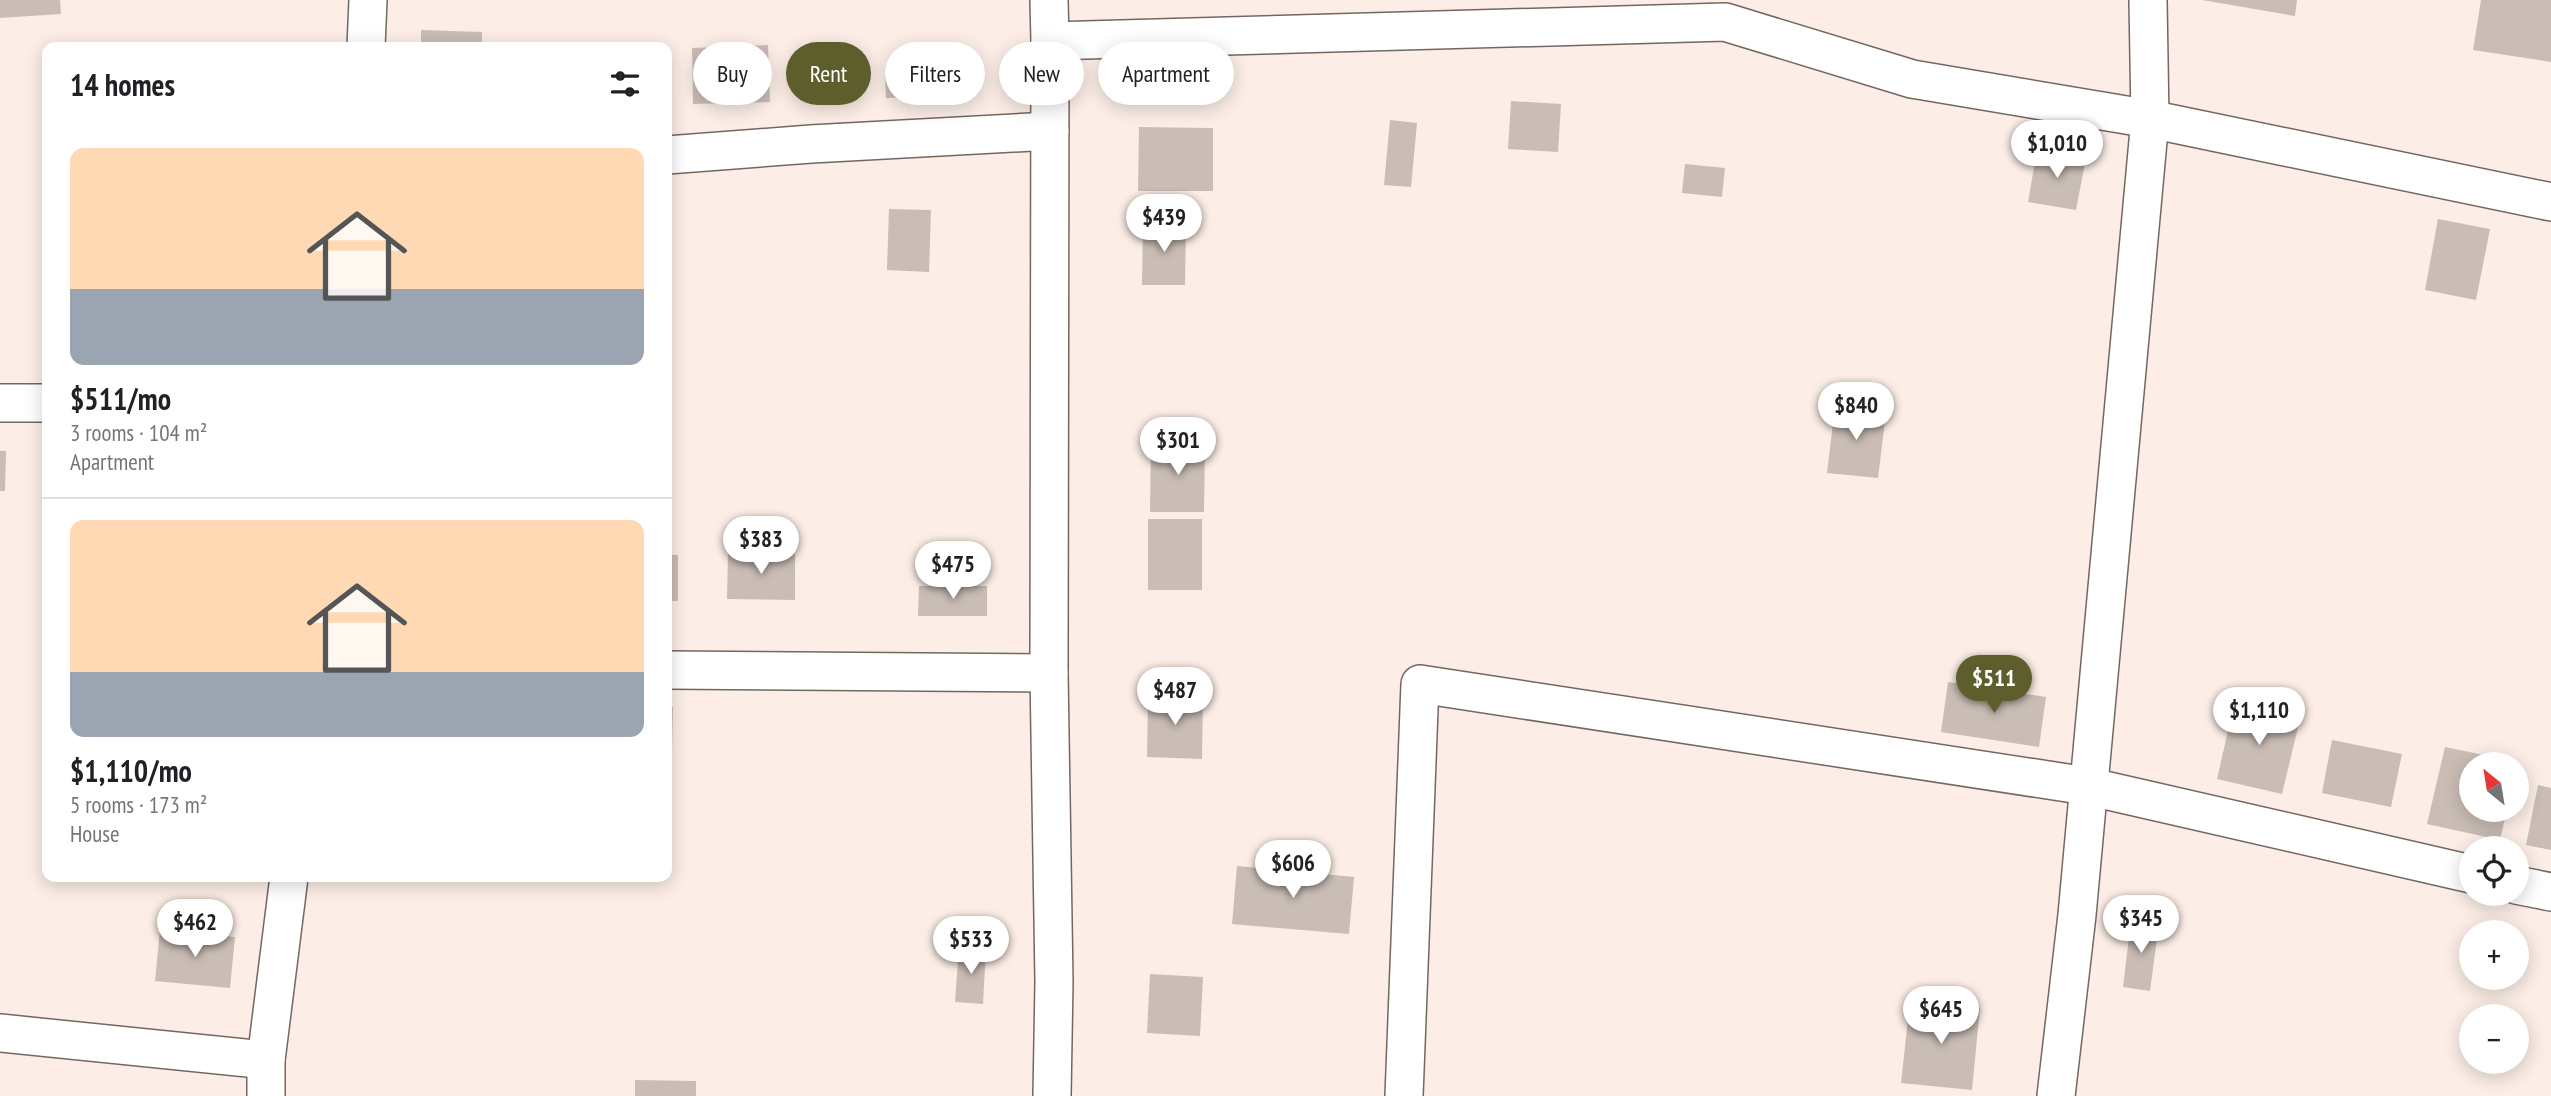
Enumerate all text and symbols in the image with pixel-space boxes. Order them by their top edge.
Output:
chip: Buy [693,42,772,105]
chip: Rent [786,42,871,105]
chip: Filters [885,42,985,105]
chip: New [999,42,1084,105]
chip: Apartment [1098,42,1234,105]
text: 14 homes [70,65,175,104]
icon: filters [606,65,644,103]
pin: $1,010 [2000,120,2114,180]
text: $1,010 [2027,128,2087,157]
icon: home [294,193,420,319]
pin: $439 [1123,194,1205,254]
text: $439 [1142,202,1186,231]
text: $511/mo [70,379,171,418]
pin: $840 [1815,382,1897,442]
text: $840 [1834,390,1878,419]
text: 3 rooms · 104 m² [70,418,207,447]
pin: $301 [1137,418,1219,477]
text: $301 [1156,425,1200,454]
text: Apartment [70,447,154,476]
pin: $383 [720,516,802,576]
text: $383 [739,524,783,553]
pin: $475 [912,542,994,601]
text: $475 [931,549,975,578]
icon: home [294,565,420,691]
pin: $511 [1953,656,2035,715]
text: $511 [1972,663,2016,692]
pin: $487 [1134,668,1216,727]
text: $487 [1153,675,1197,704]
pin: $1,110 [2202,688,2316,747]
text: $1,110 [2229,695,2289,724]
text: $1,110/mo [70,751,192,790]
north arrow [2459,752,2529,822]
map controls [2459,752,2529,1074]
text: 5 rooms · 173 m² [70,790,207,819]
text: House [70,819,120,848]
button: locate [2459,836,2529,906]
pin: $606 [1252,841,1334,900]
text: $606 [1271,848,1315,877]
pin: $345 [2100,895,2182,955]
pin: $462 [154,900,236,959]
text: $345 [2119,903,2163,932]
text: $462 [173,907,217,936]
pin: $533 [930,916,1012,976]
button: + [2459,920,2529,990]
text: $533 [949,924,993,953]
pin: $645 [1900,986,1982,1046]
text: $645 [1919,994,1963,1023]
button: − [2459,1004,2529,1074]

